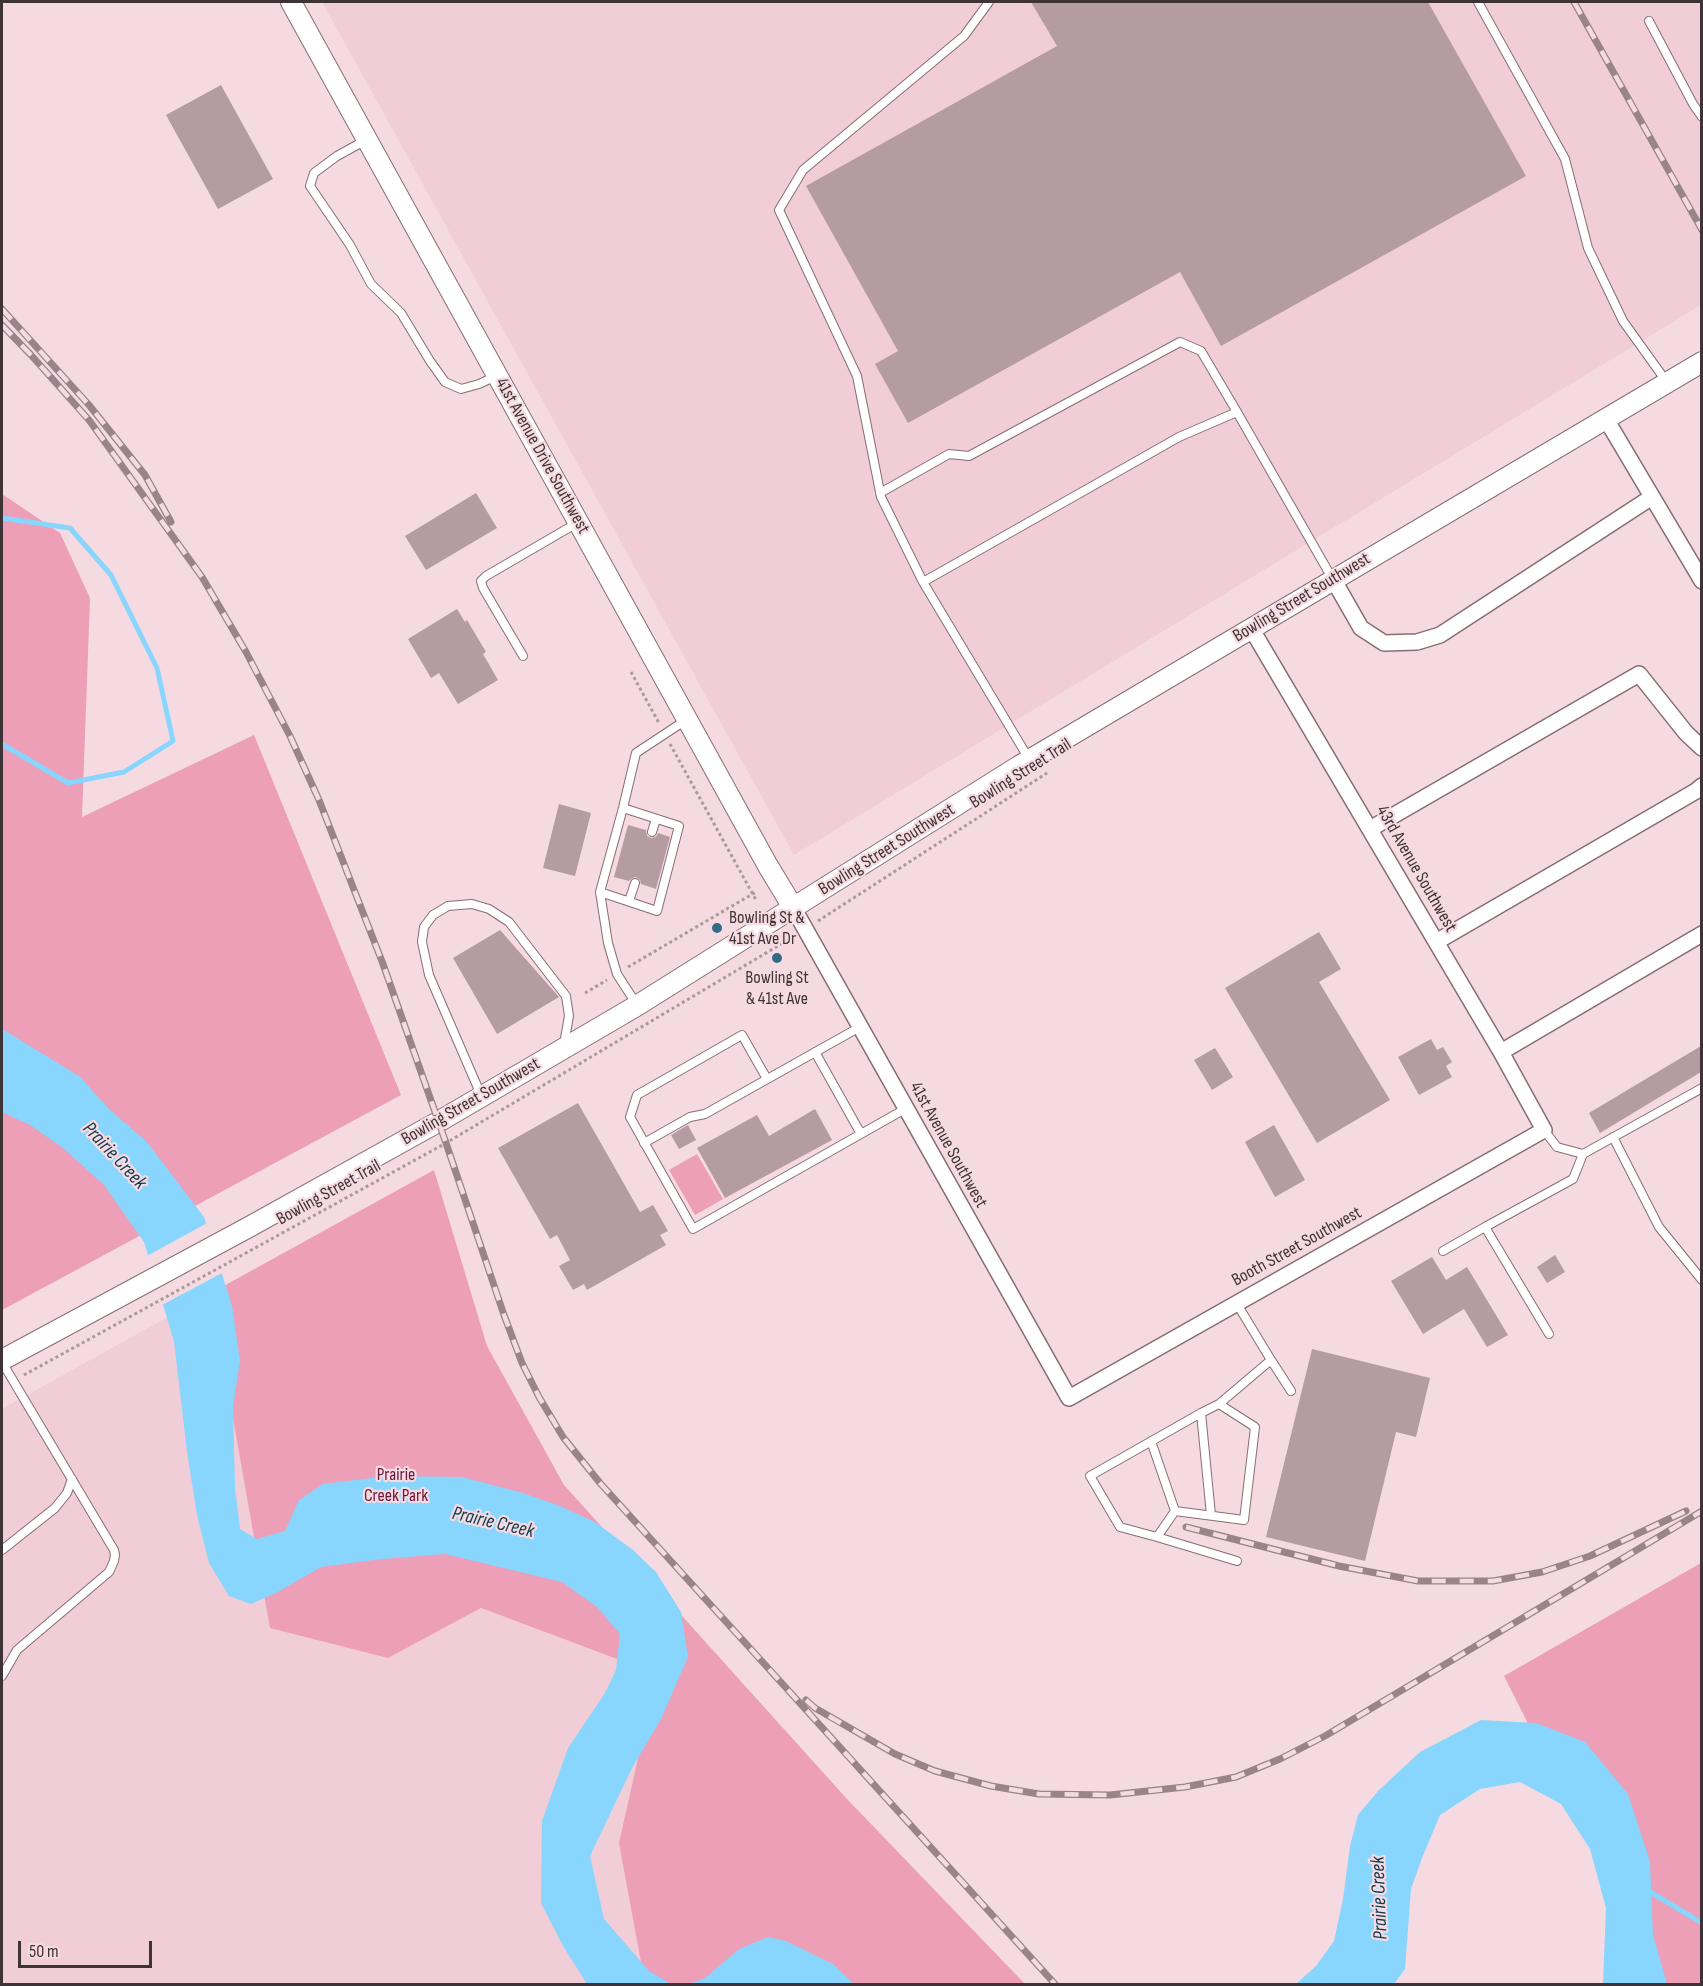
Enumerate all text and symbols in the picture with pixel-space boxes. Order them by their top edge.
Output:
street label: 41st Avenue Drive Southwest [490,374,594,538]
street label: Bowling Street Southwest [1229,548,1375,648]
street label: Bowling Street Trail [966,734,1076,814]
street label: Bowling Street Southwest [815,799,959,901]
street label: 43rd Avenue Southwest [1371,802,1461,936]
place label: Bowling St & 41st Ave Dr [729,907,804,950]
marker: Bowling St & 41st Ave Dr [710,921,724,935]
marker: Bowling St & 41st Ave [770,951,784,965]
place label: Bowling St & 41st Ave [745,967,809,1010]
street label: Bowling Street Southwest [398,1054,544,1150]
street label: 41st Avenue Southwest [904,1078,992,1212]
water label: Prairie Creek [77,1117,151,1195]
street label: Bowling Street Trail [273,1156,385,1230]
street label: Booth Street Southwest [1228,1202,1366,1292]
park label: Prairie Creek Park [364,1464,428,1506]
water label: Prairie Creek [450,1502,536,1544]
water label: Prairie Creek [1367,1856,1393,1940]
scale bar [21,1929,154,1967]
text: 50 m [29,1941,59,1962]

